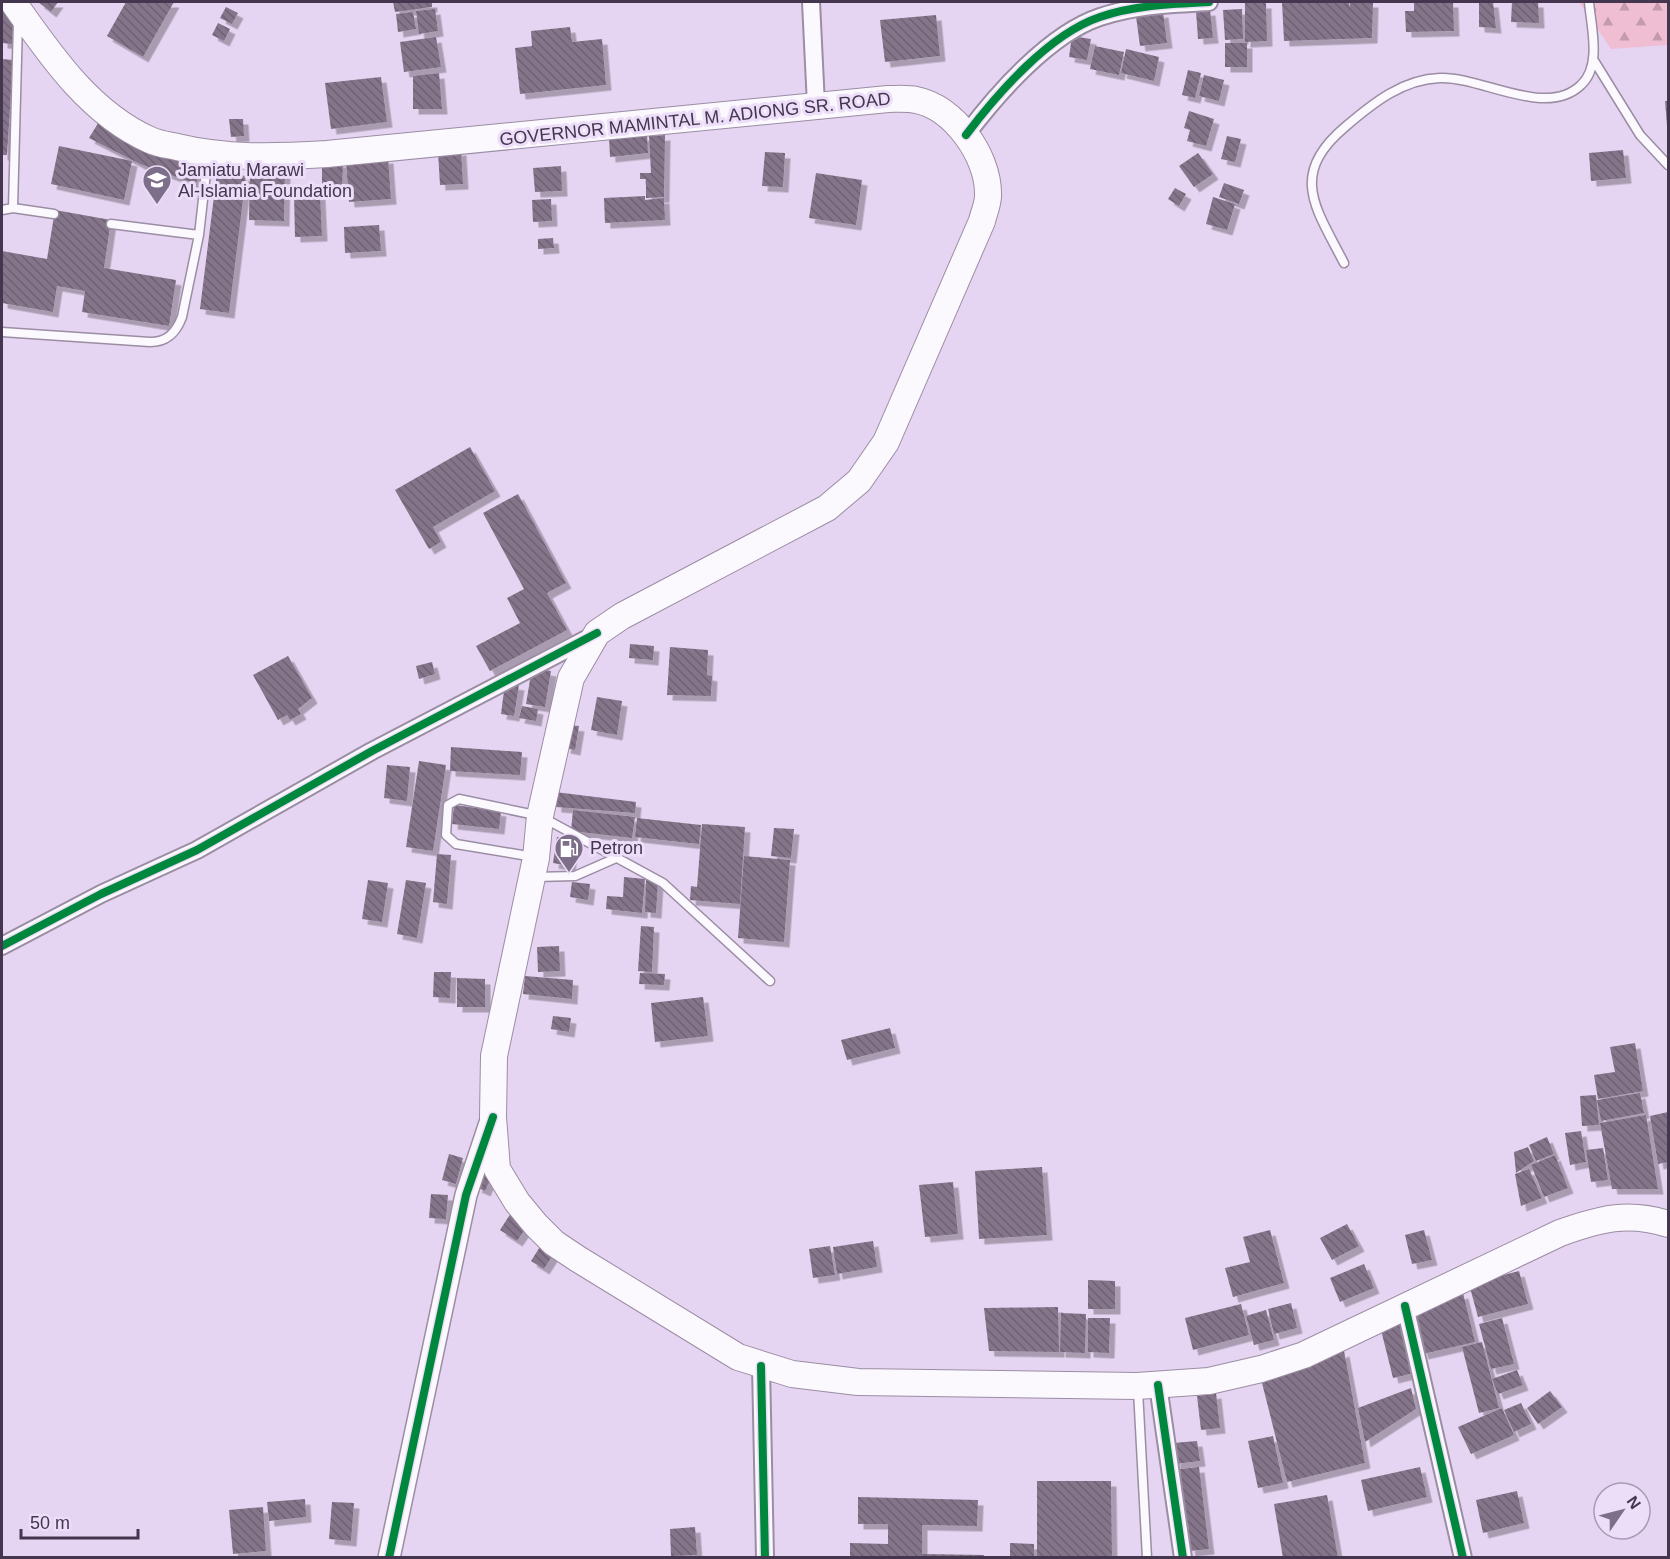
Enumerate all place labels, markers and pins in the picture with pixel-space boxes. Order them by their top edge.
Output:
place label: Jamiatu Marawi Al-Islamia Foundation [178,160,352,201]
school or university icon: Jamiatu Marawi Al-Islamia Foundation [141,164,173,206]
fuel station icon: Petron [553,832,585,874]
place label: Petron [590,838,643,858]

